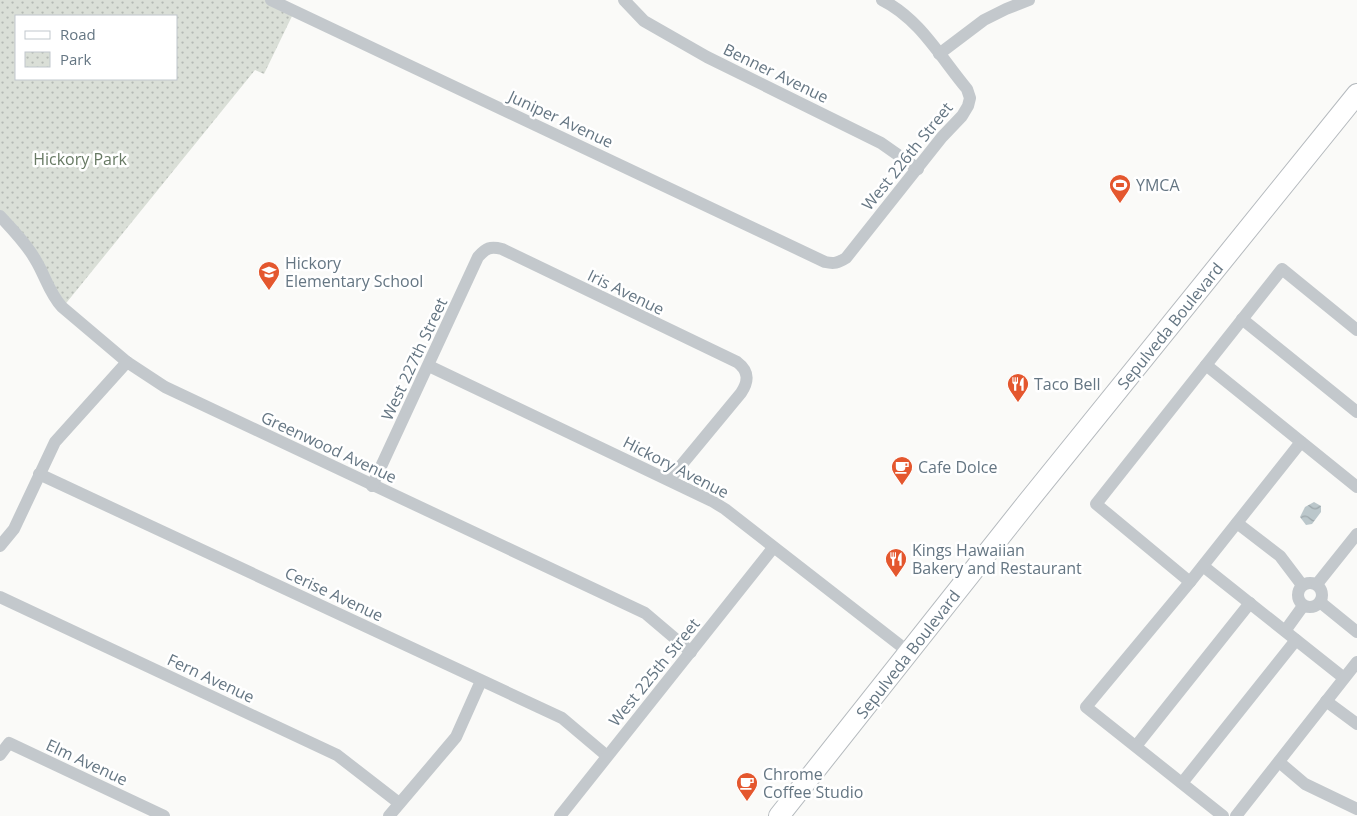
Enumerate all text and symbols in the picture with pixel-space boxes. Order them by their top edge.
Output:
legend [15,15,178,80]
text: Road [60,24,96,44]
street label: Benner Avenue [720,38,832,108]
text: Park [60,49,91,69]
street label: Juniper Avenue [503,84,617,153]
street label: West 226th Street [857,97,958,215]
park label: Hickory Park [33,148,127,170]
sports icon: YMCA [1108,173,1132,204]
place label: YMCA [1136,174,1180,196]
place label: Hickory Elementary School [285,252,423,292]
street label: Sepulveda Boulevard [1112,258,1228,394]
school or university icon: Hickory Elementary School [257,260,281,291]
street label: Iris Avenue [584,264,668,320]
street label: West 227th Street [376,294,452,424]
restaurant icon: Taco Bell [1006,372,1030,403]
place label: Taco Bell [1034,373,1101,395]
street label: Greenwood Avenue [258,406,400,488]
street label: Hickory Avenue [619,431,733,503]
cafe icon: Cafe Dolce [890,455,914,486]
place label: Cafe Dolce [918,456,997,478]
place label: Kings Hawaiian Bakery and Restaurant [912,539,1082,579]
restaurant icon: Kings Hawaiian Bakery and Restaurant [884,547,908,578]
street label: Cerise Avenue [281,562,387,626]
street label: Sepulveda Boulevard [851,585,965,723]
street label: West 225th Street [604,613,705,731]
street label: Fern Avenue [164,648,258,708]
street label: Elm Avenue [43,734,131,790]
place label: Chrome Coffee Studio [763,763,863,803]
cafe icon: Chrome Coffee Studio [735,771,759,802]

